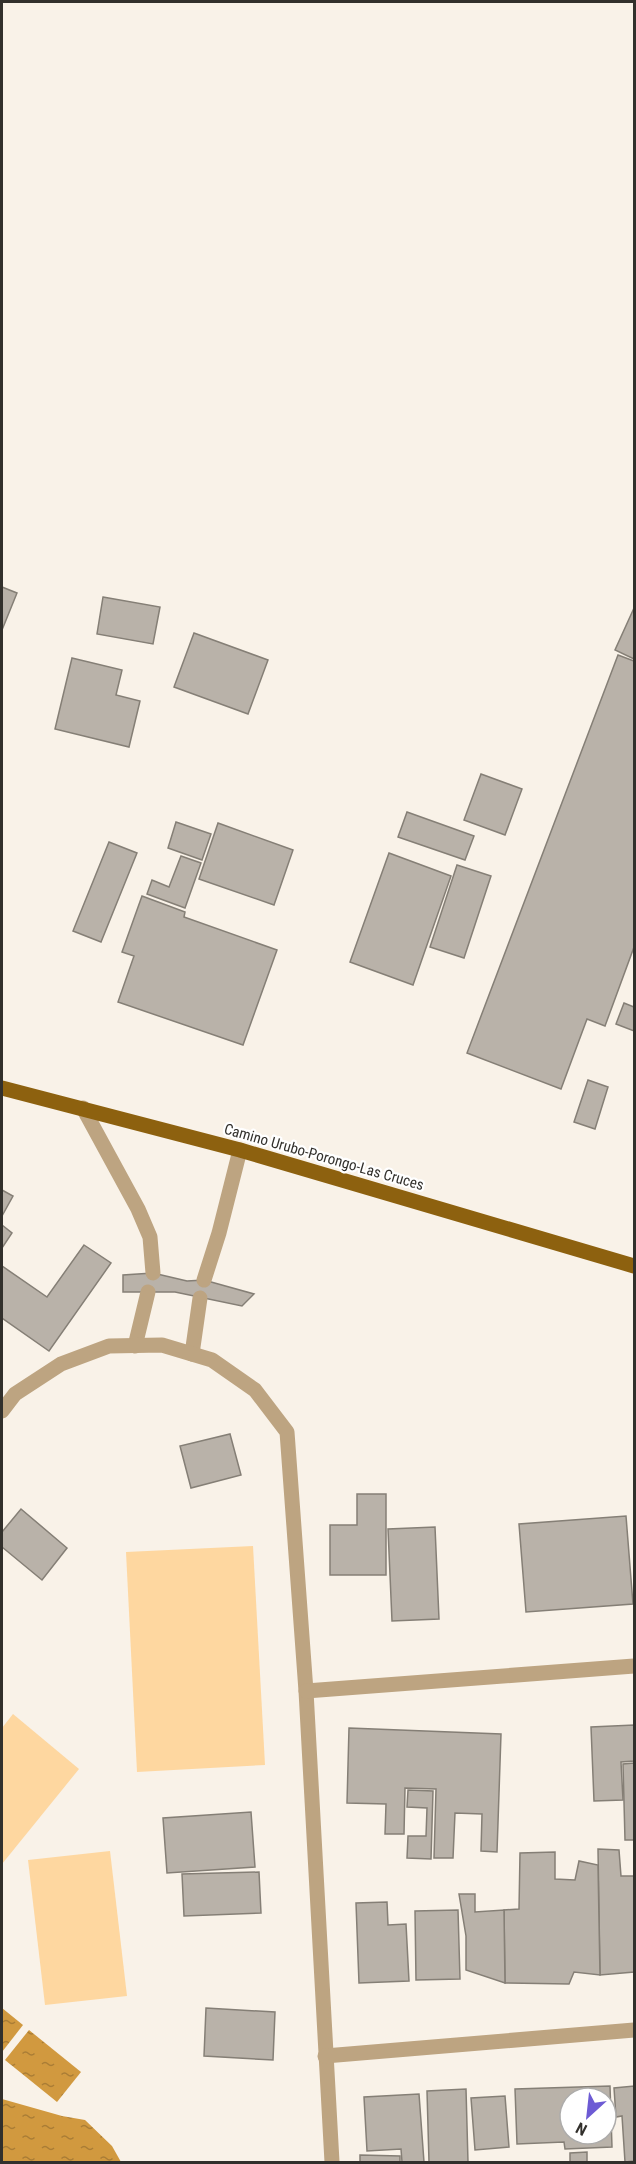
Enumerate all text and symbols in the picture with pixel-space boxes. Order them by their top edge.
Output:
street label: Camino Urubo-Porongo-Las Cruces [222,1120,426,1194]
north arrow [558,2086,618,2146]
text: N [573,2118,590,2140]

